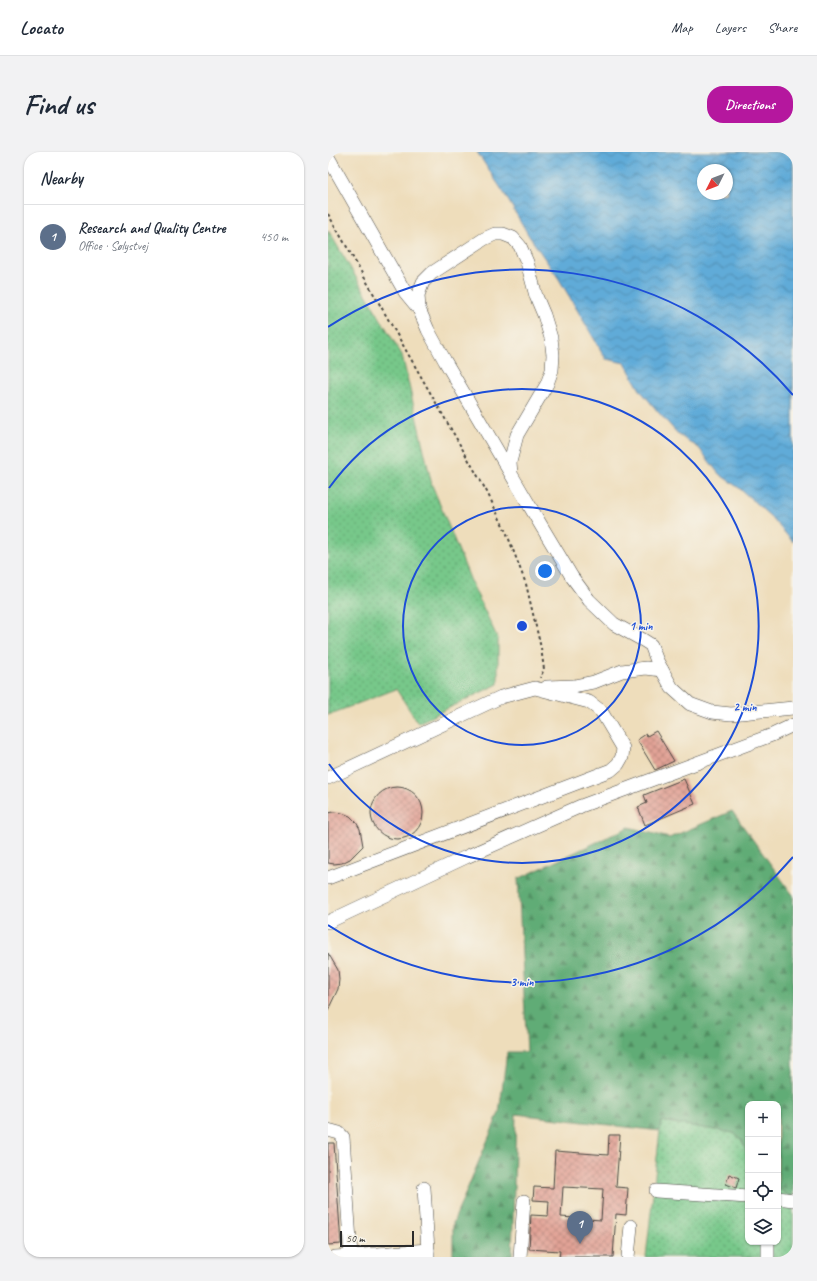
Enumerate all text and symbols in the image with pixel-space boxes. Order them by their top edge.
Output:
text: Locato [20,16,63,40]
text: Map [671,19,693,36]
text: Layers [715,19,746,36]
text: Share [768,19,797,36]
button: Directions [707,86,793,123]
text: Find us [24,87,94,122]
north arrow [697,164,733,200]
text: Nearby [40,168,83,189]
text: Research and Quality Centre [78,219,226,238]
text: 1 [50,229,56,245]
text: 450 m [260,229,288,245]
text: Office · Sølystvej [78,238,148,254]
your location [535,561,555,581]
text: 1 min [630,618,653,634]
centre of rings [515,619,529,633]
text: 2 min [734,699,757,715]
text: 3 min [511,974,534,990]
map controls [745,1101,781,1245]
button: + [745,1101,781,1137]
button: − [745,1137,781,1173]
button: locate [745,1173,781,1209]
button: layers [745,1209,781,1245]
pin: 1 [567,1211,593,1244]
scale bar [340,1229,414,1248]
text: 50 m [346,1231,365,1245]

